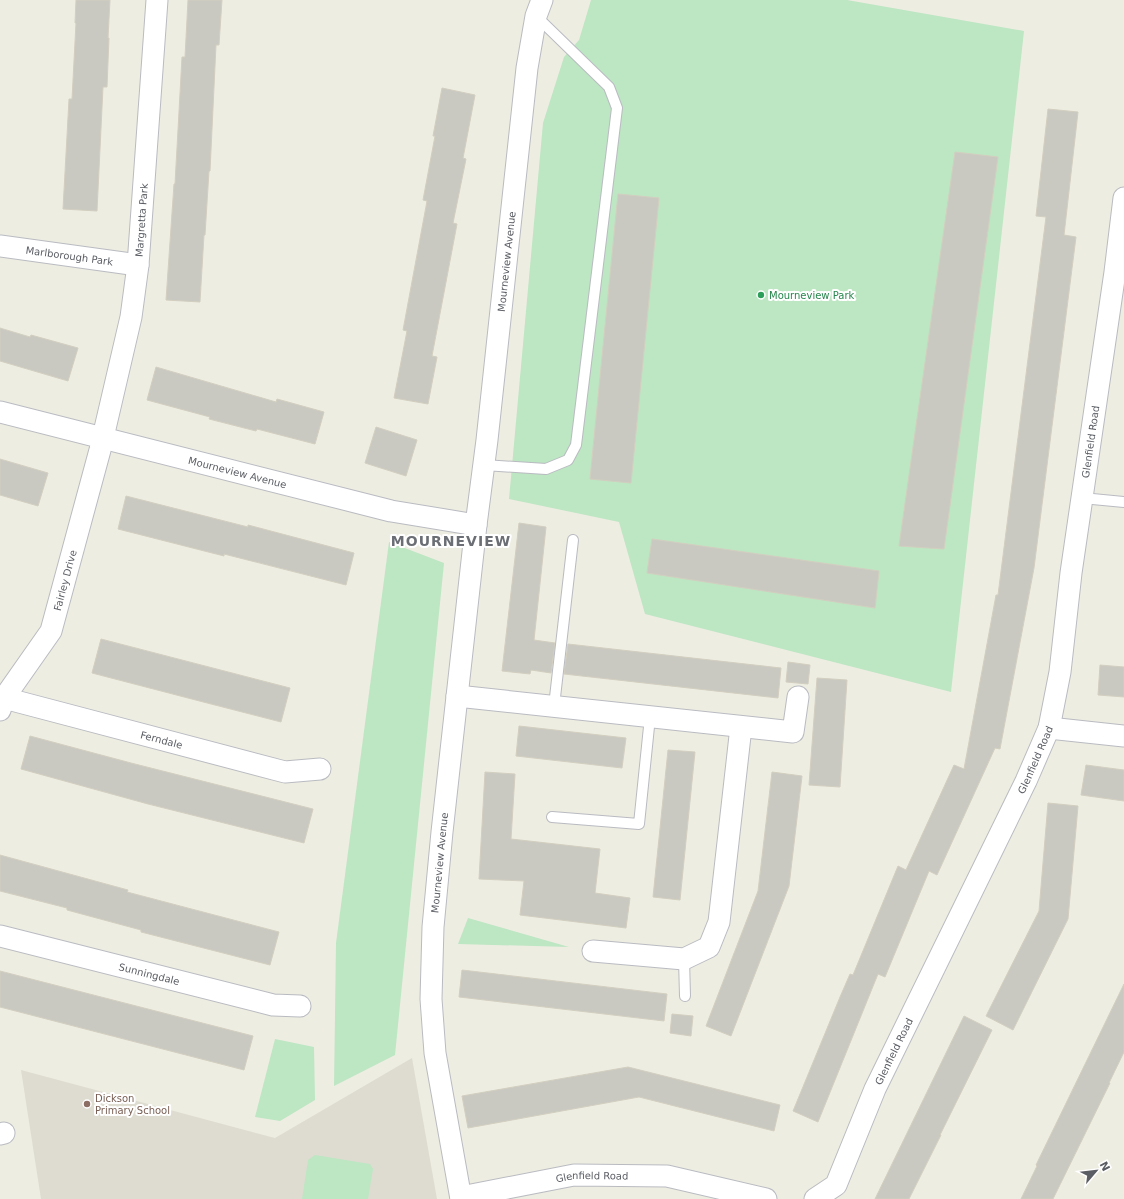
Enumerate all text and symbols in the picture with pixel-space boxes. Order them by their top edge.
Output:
street label: Margretta Park [134,183,150,257]
street label: Mourneview Avenue [496,211,518,312]
street label: Marlborough Park [25,245,114,268]
marker: Mourneview Park [756,290,766,300]
place label: Mourneview Park [769,290,855,301]
street label: Glenfield Road [1080,405,1101,479]
street label: Mourneview Avenue [187,455,288,490]
district label: MOURNEVIEW [391,533,511,549]
street label: Fairley Drive [52,549,79,612]
street label: Glenfield Road [1016,724,1055,796]
street label: Ferndale [139,729,184,751]
street label: Mourneview Avenue [429,812,450,914]
street label: Sunningdale [118,961,181,987]
street label: Glenfield Road [873,1016,915,1087]
place label: Dickson Primary School [95,1093,170,1116]
marker: Dickson Primary School [82,1099,92,1109]
north arrow [1076,1151,1116,1191]
text: N [1096,1159,1112,1174]
street label: Glenfield Road [555,1170,628,1184]

